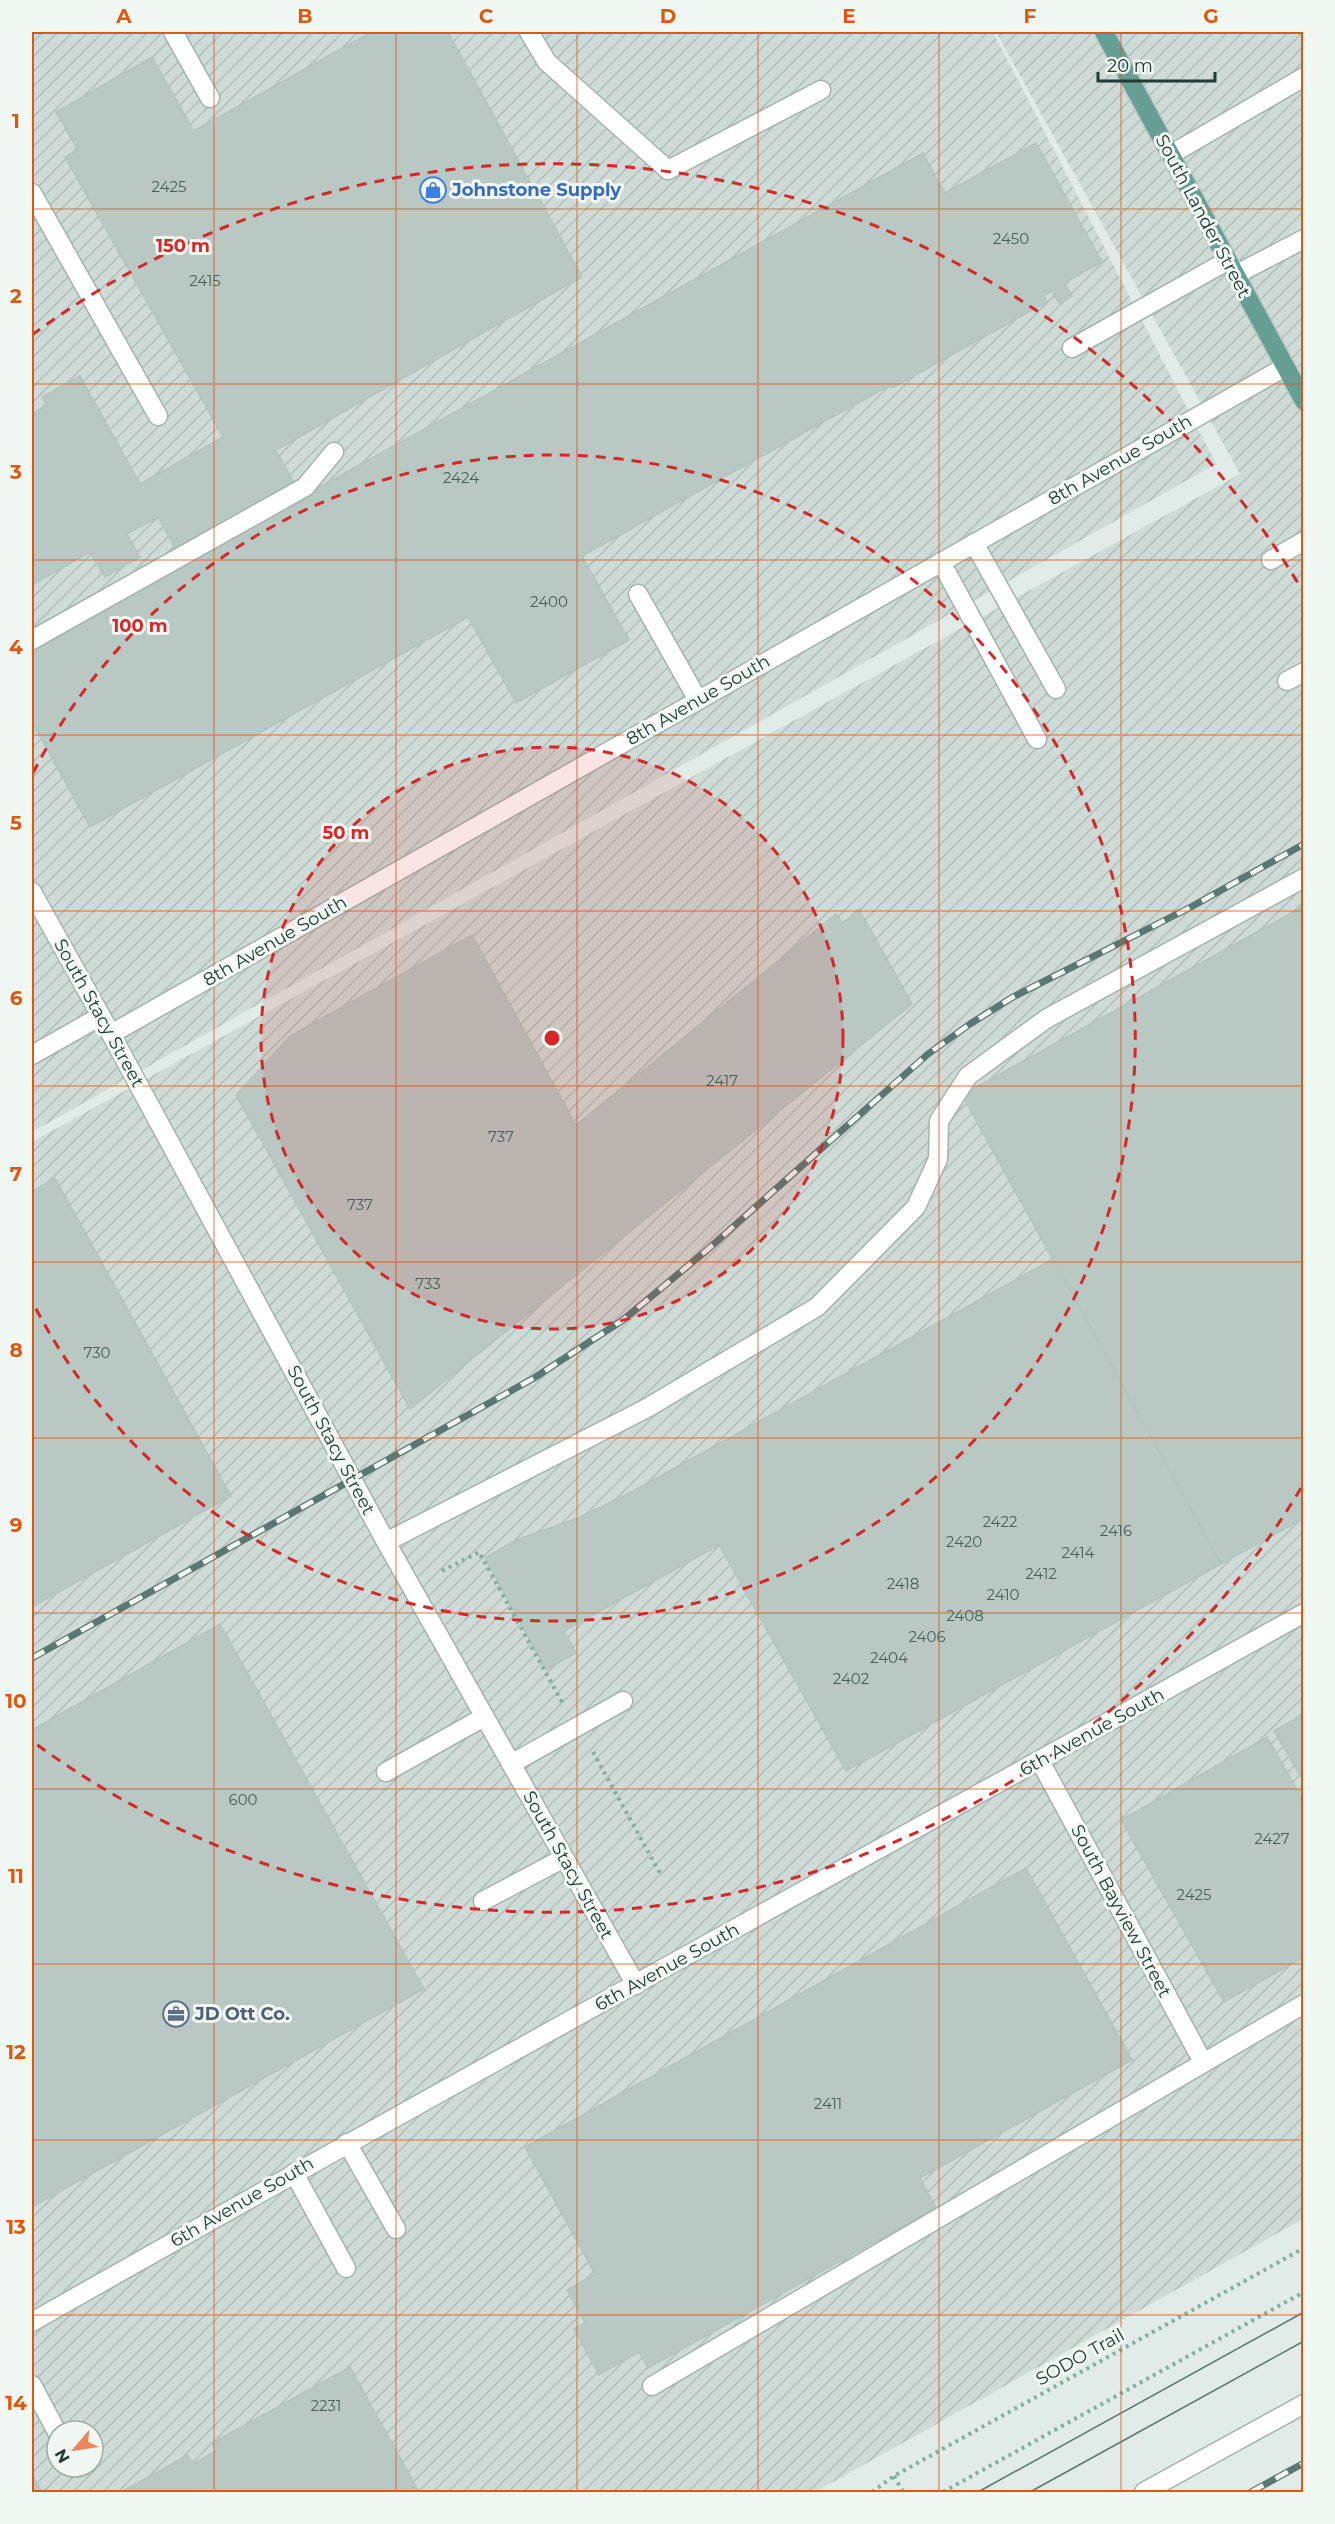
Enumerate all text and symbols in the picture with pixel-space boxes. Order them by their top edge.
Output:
text: A [115,4,132,28]
text: B [297,4,313,28]
text: C [479,4,494,28]
text: D [660,4,676,28]
text: E [842,4,856,28]
text: F [1024,4,1037,28]
text: G [1203,4,1219,28]
scale bar [1098,45,1215,83]
text: 20 m [1107,55,1153,77]
text: 1 [12,109,20,133]
street label: South Lander Street [1151,131,1255,301]
shop icon: Johnstone Supply [418,175,448,205]
house number: 2425 [151,177,187,196]
place label: Johnstone Supply [451,179,621,201]
house number: 2450 [993,229,1029,248]
text: 150 m [156,235,210,257]
house number: 2415 [189,271,221,290]
text: 2 [10,284,22,308]
street label: 8th Avenue South [1044,410,1196,510]
text: 3 [9,460,22,484]
house number: 2424 [443,468,479,487]
house number: 2400 [530,592,568,611]
text: 100 m [112,615,168,637]
text: 4 [9,635,23,659]
street label: 8th Avenue South [622,650,774,750]
text: 5 [10,811,22,835]
text: 50 m [323,822,369,844]
street label: 8th Avenue South [199,891,351,991]
street label: South Stacy Street [49,935,149,1091]
text: 6 [10,986,23,1010]
centre of rings [542,1028,562,1048]
house number: 2417 [706,1071,738,1090]
house number: 737 [488,1127,514,1146]
text: 7 [10,1162,22,1186]
house number: 737 [347,1195,373,1214]
house number: 733 [415,1274,441,1293]
text: 8 [9,1338,23,1362]
house number: 730 [83,1343,111,1362]
street label: South Stacy Street [282,1361,380,1519]
house number: 2422 [982,1512,1018,1531]
text: 9 [10,1513,22,1537]
house number: 2416 [1100,1521,1132,1540]
house number: 2420 [946,1532,982,1551]
house number: 2414 [1061,1543,1095,1562]
house number: 2412 [1025,1564,1057,1583]
house number: 2418 [887,1574,919,1593]
house number: 2410 [986,1585,1020,1604]
house number: 2408 [946,1606,984,1625]
house number: 2406 [908,1627,946,1646]
house number: 2404 [870,1648,908,1667]
house number: 2402 [833,1669,869,1688]
street label: 6th Avenue South [1016,1683,1168,1781]
text: 10 [5,1689,27,1713]
street label: South Stacy Street [518,1787,618,1943]
house number: 600 [229,1790,258,1809]
street label: South Bayview Street [1066,1821,1176,2001]
house number: 2427 [1254,1829,1290,1848]
text: 11 [8,1864,24,1888]
house number: 2425 [1176,1885,1212,1904]
street label: 6th Avenue South [591,1918,743,2016]
office icon: JD Ott Co. [161,1999,191,2029]
place label: JD Ott Co. [194,2003,290,2025]
text: 12 [6,2040,26,2064]
house number: 2411 [814,2094,842,2113]
street label: 6th Avenue South [166,2152,318,2252]
text: 13 [6,2215,26,2239]
street label: SODO Trail [1032,2324,1128,2390]
text: 14 [5,2391,27,2415]
house number: 2231 [311,2396,341,2415]
north arrow [45,2419,105,2479]
text: N [51,2446,74,2466]

